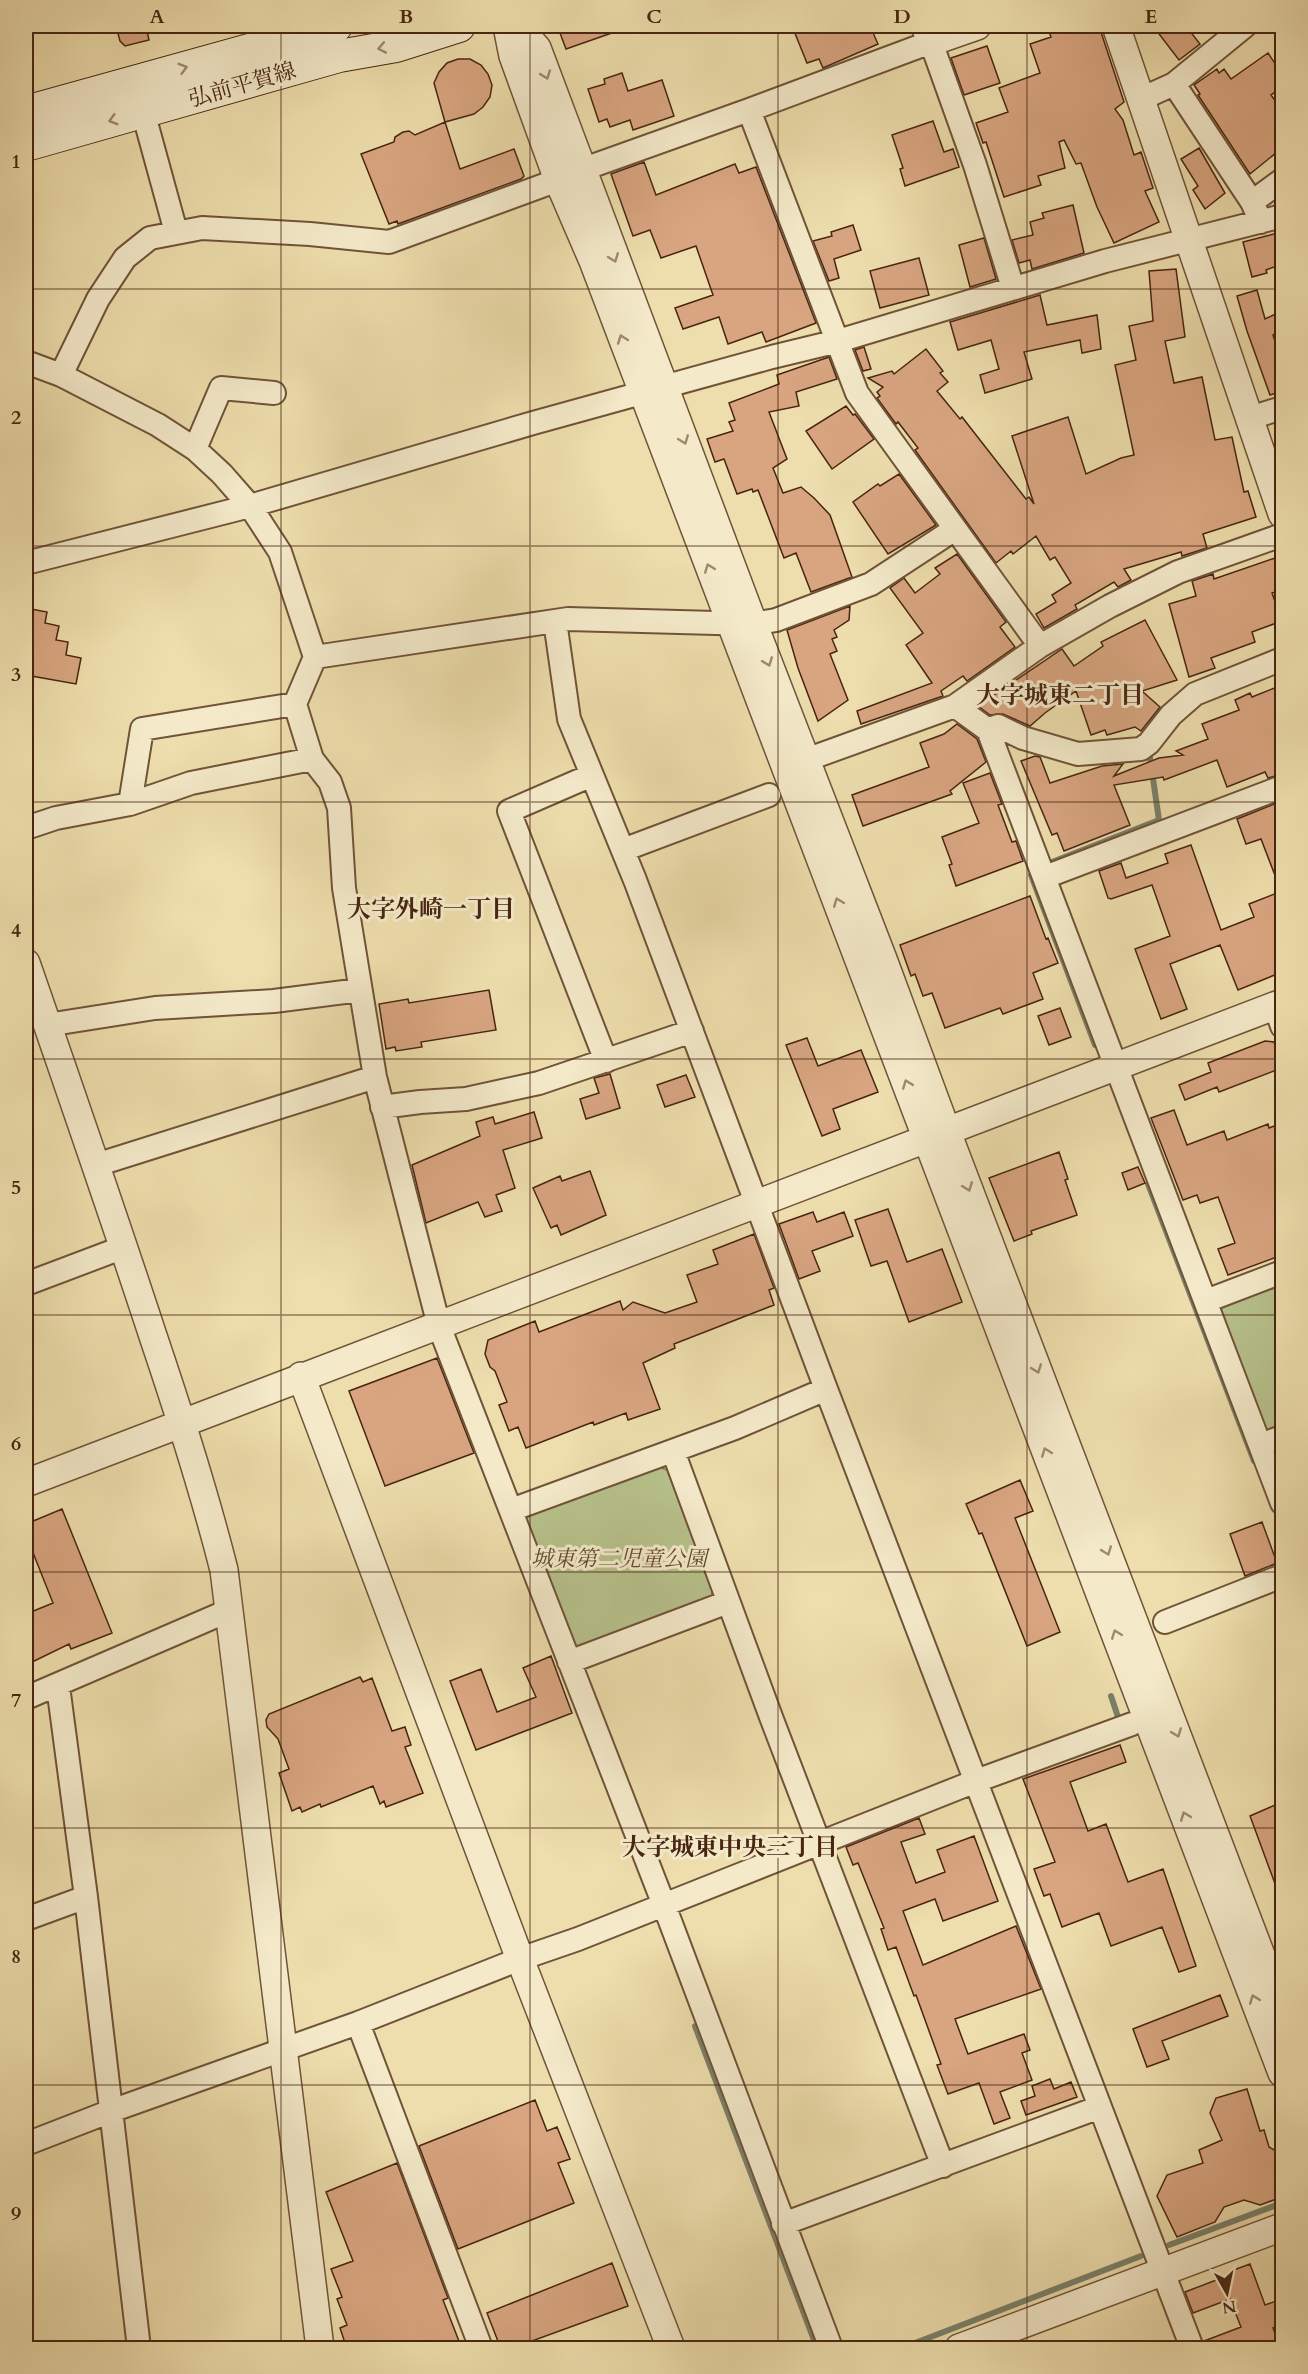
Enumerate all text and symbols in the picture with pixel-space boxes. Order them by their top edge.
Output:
text: A [149,3,165,30]
text: B [399,3,413,30]
text: C [646,3,662,30]
text: D [893,3,911,30]
text: E [1145,3,1157,30]
one-way arrow [378,41,388,54]
street label: 弘前平賀線 [185,55,299,115]
one-way arrow [177,63,188,75]
one-way arrow [539,69,552,80]
one-way arrow [108,113,119,125]
text: 1 [11,148,21,175]
one-way arrow [607,252,620,263]
one-way arrow [617,335,630,345]
text: 2 [11,404,21,431]
one-way arrow [676,434,689,445]
one-way arrow [703,563,716,574]
one-way arrow [760,656,773,667]
text: 3 [11,661,21,688]
district label: 大字城東二丁目 [976,679,1144,712]
district label: 大字外崎一丁目 [347,893,515,926]
one-way arrow [832,897,845,908]
text: 4 [11,917,21,944]
one-way arrow [901,1080,914,1090]
text: 5 [11,1174,21,1201]
one-way arrow [960,1181,973,1191]
one-way arrow [1030,1363,1043,1373]
text: 6 [11,1430,21,1457]
one-way arrow [1041,1447,1054,1458]
park label: 城東第二児童公園 [531,1544,710,1574]
one-way arrow [1100,1545,1112,1556]
one-way arrow [1110,1629,1123,1640]
text: 7 [11,1687,21,1714]
one-way arrow [1169,1727,1182,1738]
one-way arrow [1180,1812,1192,1823]
district label: 大字城東中央三丁目 [622,1831,838,1864]
text: 8 [11,1943,21,1970]
one-way arrow [1249,1994,1261,2005]
text: 9 [11,2200,21,2227]
north arrow [1197,2263,1257,2323]
text: N [1221,2295,1238,2319]

